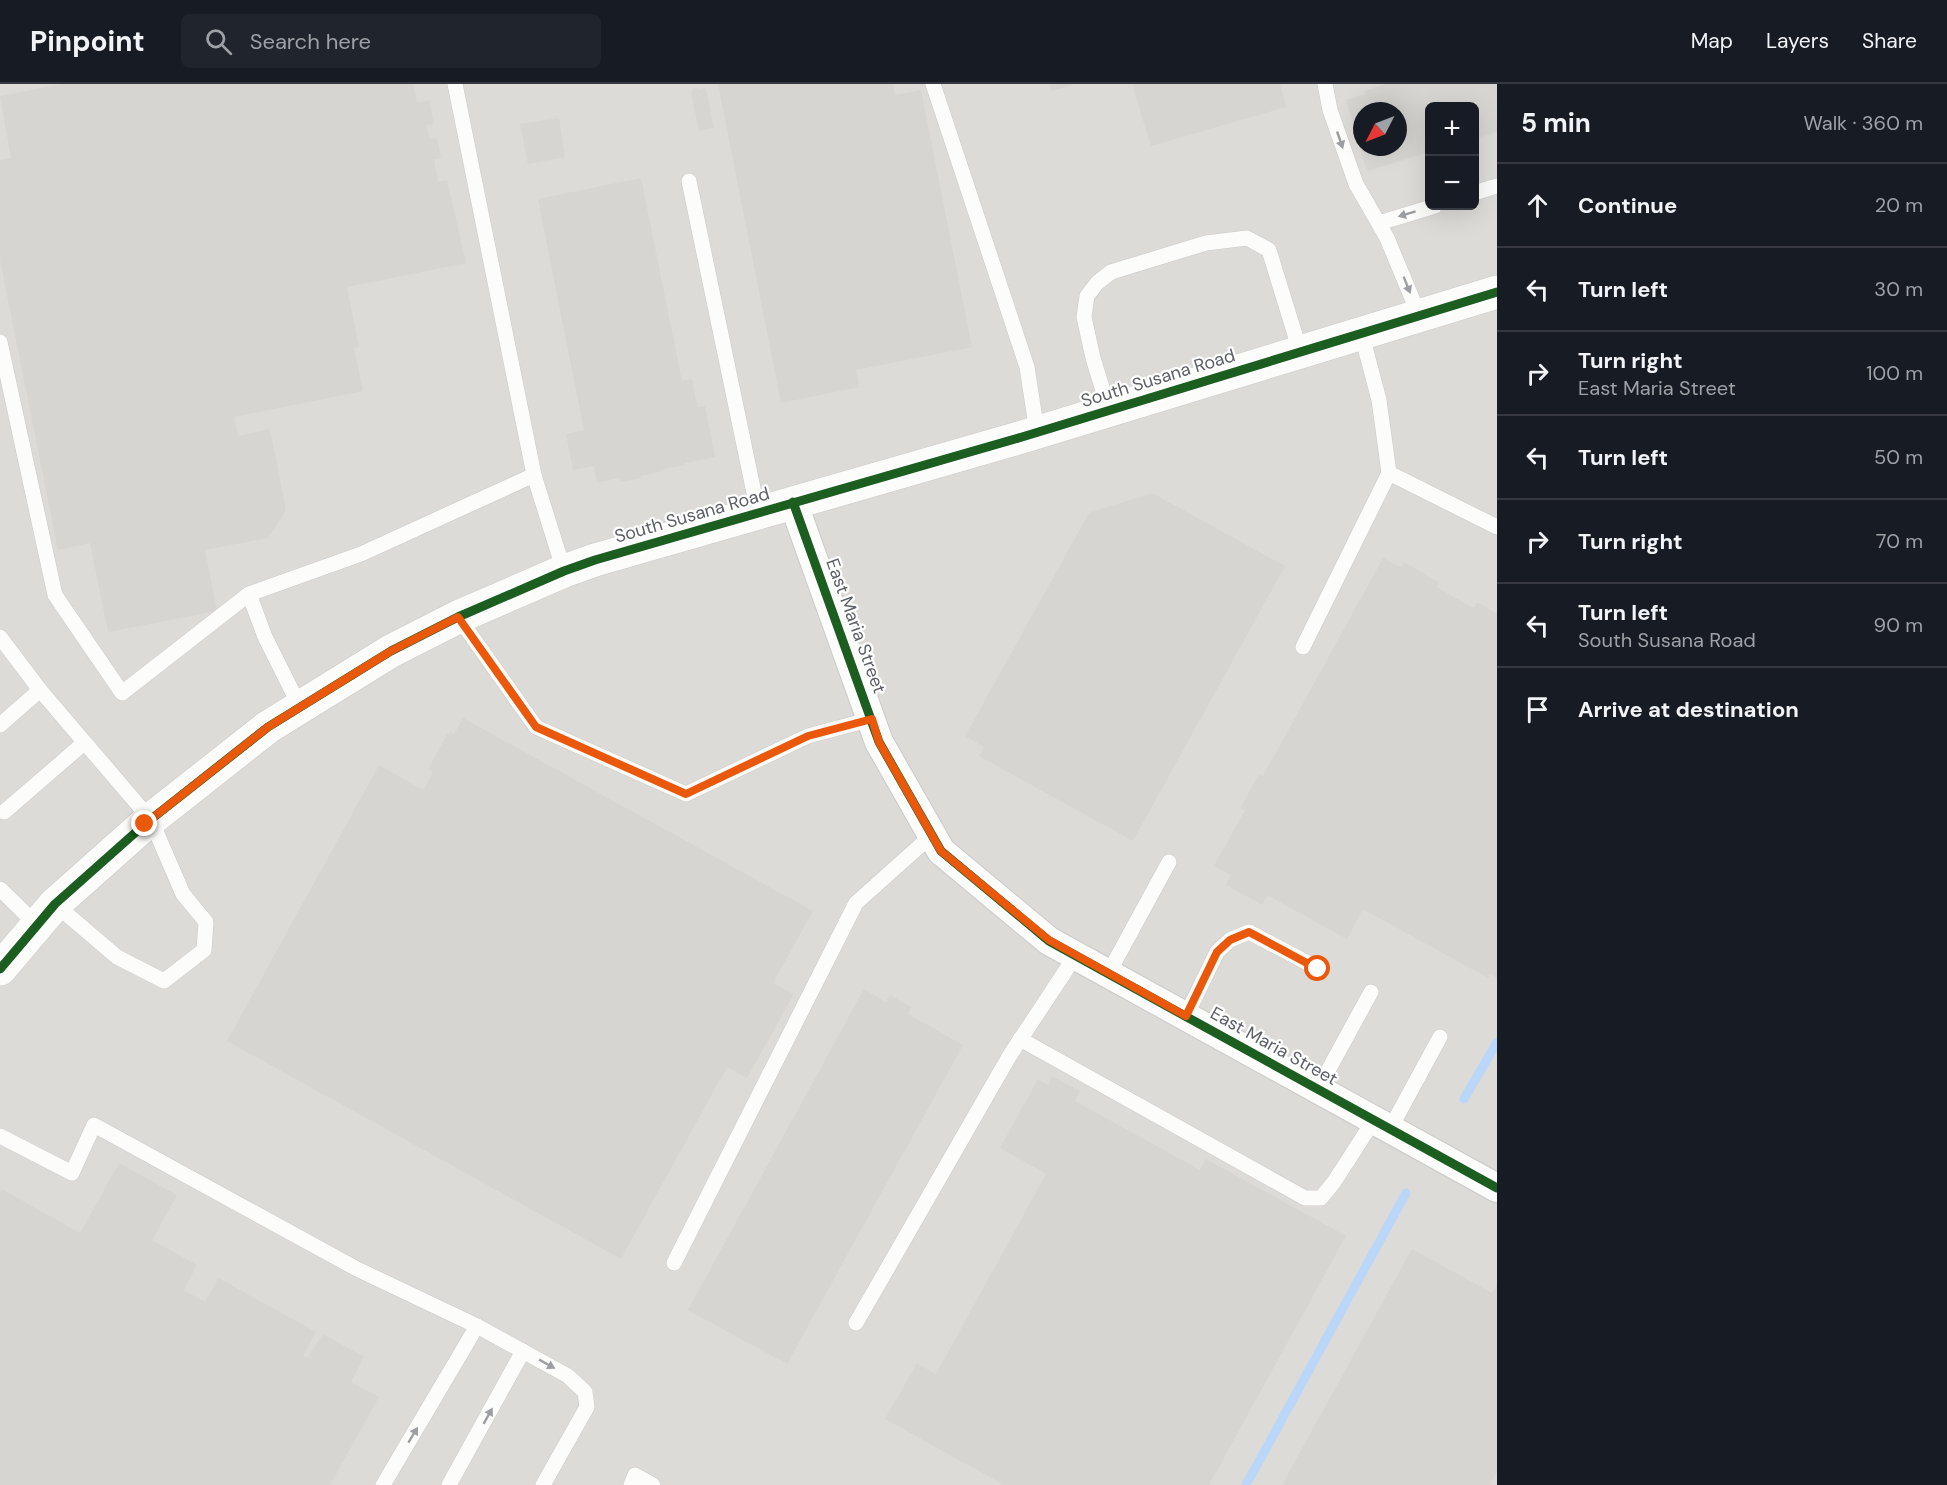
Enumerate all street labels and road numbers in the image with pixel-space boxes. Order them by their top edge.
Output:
street label: South Susana Road [1078,343,1238,413]
street label: South Susana Road [612,481,772,549]
street label: East Maria Street [820,555,892,697]
street label: East Maria Street [1206,1001,1342,1091]

